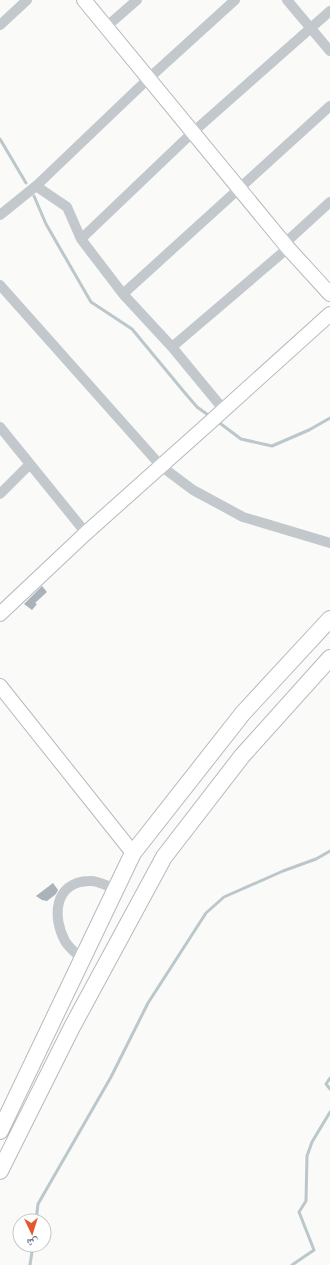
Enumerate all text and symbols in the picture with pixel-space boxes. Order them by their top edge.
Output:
north arrow [12,1213,52,1253]
text: ش [26,1235,39,1250]

